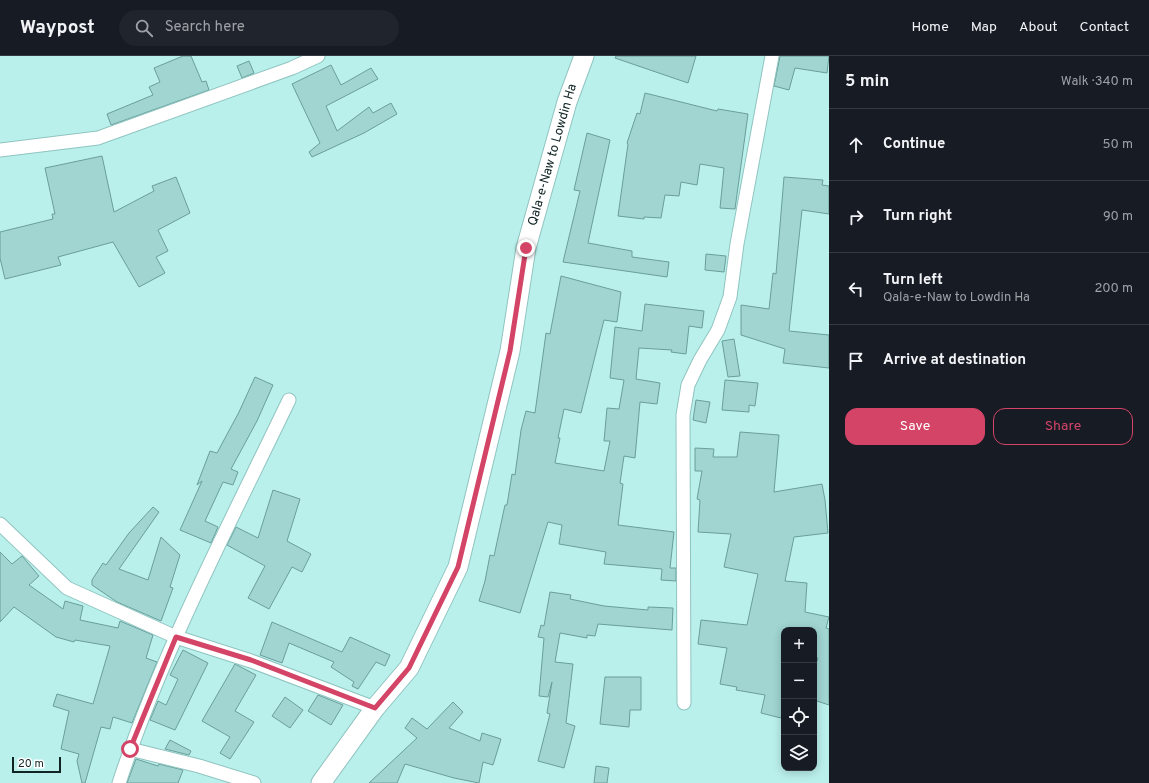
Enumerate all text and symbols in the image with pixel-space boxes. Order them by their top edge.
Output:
search box [119,10,399,46]
text: Waypost [20,16,95,40]
icon: search [133,17,155,39]
text: Search here [165,18,245,37]
text: Home [912,19,949,36]
text: Map [971,19,997,36]
text: About [1019,19,1058,36]
text: Contact [1080,19,1129,36]
text: 5 min [845,71,889,93]
text: Walk · 340 m [1061,74,1133,90]
street label: Qala-e-Naw to Lowdin Ha [525,82,581,228]
icon: ahead [845,134,867,156]
text: Continue [883,135,945,154]
text: 50 m [1103,137,1133,153]
icon: right [845,206,867,228]
text: Turn right [883,207,952,226]
text: 90 m [1103,209,1133,225]
route end [517,239,535,257]
text: Turn left [883,271,943,290]
icon: left [845,278,867,300]
text: 200 m [1094,281,1133,297]
text: Qala-e-Naw to Lowdin Ha [883,290,1030,306]
icon: arrive [845,350,867,372]
text: Arrive at destination [883,351,1026,370]
button: Save [845,408,985,445]
button: Share [993,408,1133,445]
map controls [781,627,817,771]
button: + [781,627,817,663]
button: − [781,663,817,699]
button: locate [781,699,817,735]
button: layers [781,735,817,771]
route start [121,740,139,758]
scale bar [12,755,61,774]
text: 20 m [18,757,44,771]

